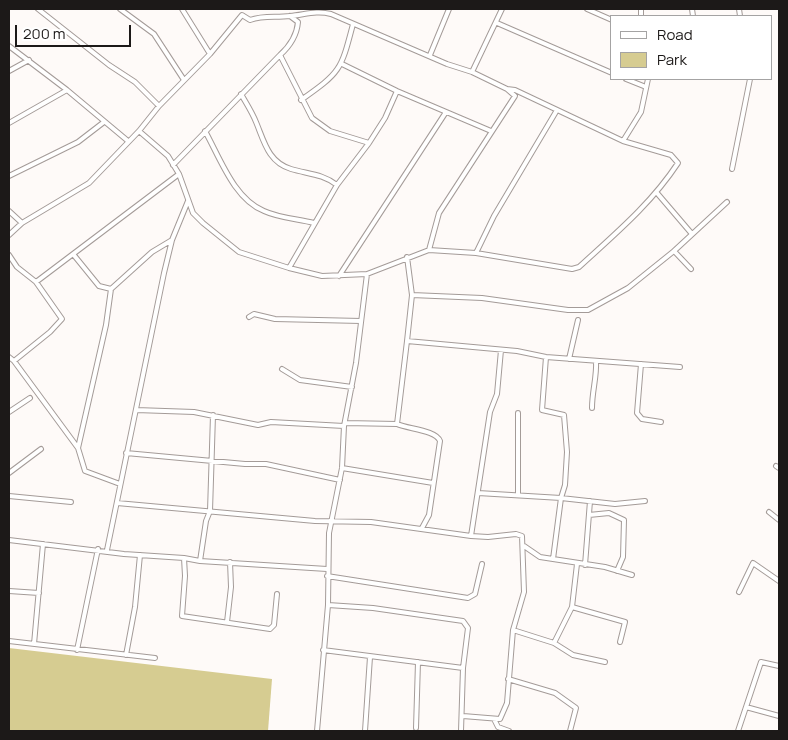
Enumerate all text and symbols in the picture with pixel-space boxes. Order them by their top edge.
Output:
scale bar [18,15,134,47]
legend [610,15,773,80]
text: 200 m [23,23,66,44]
text: Road [657,24,693,45]
text: Park [657,49,687,70]

